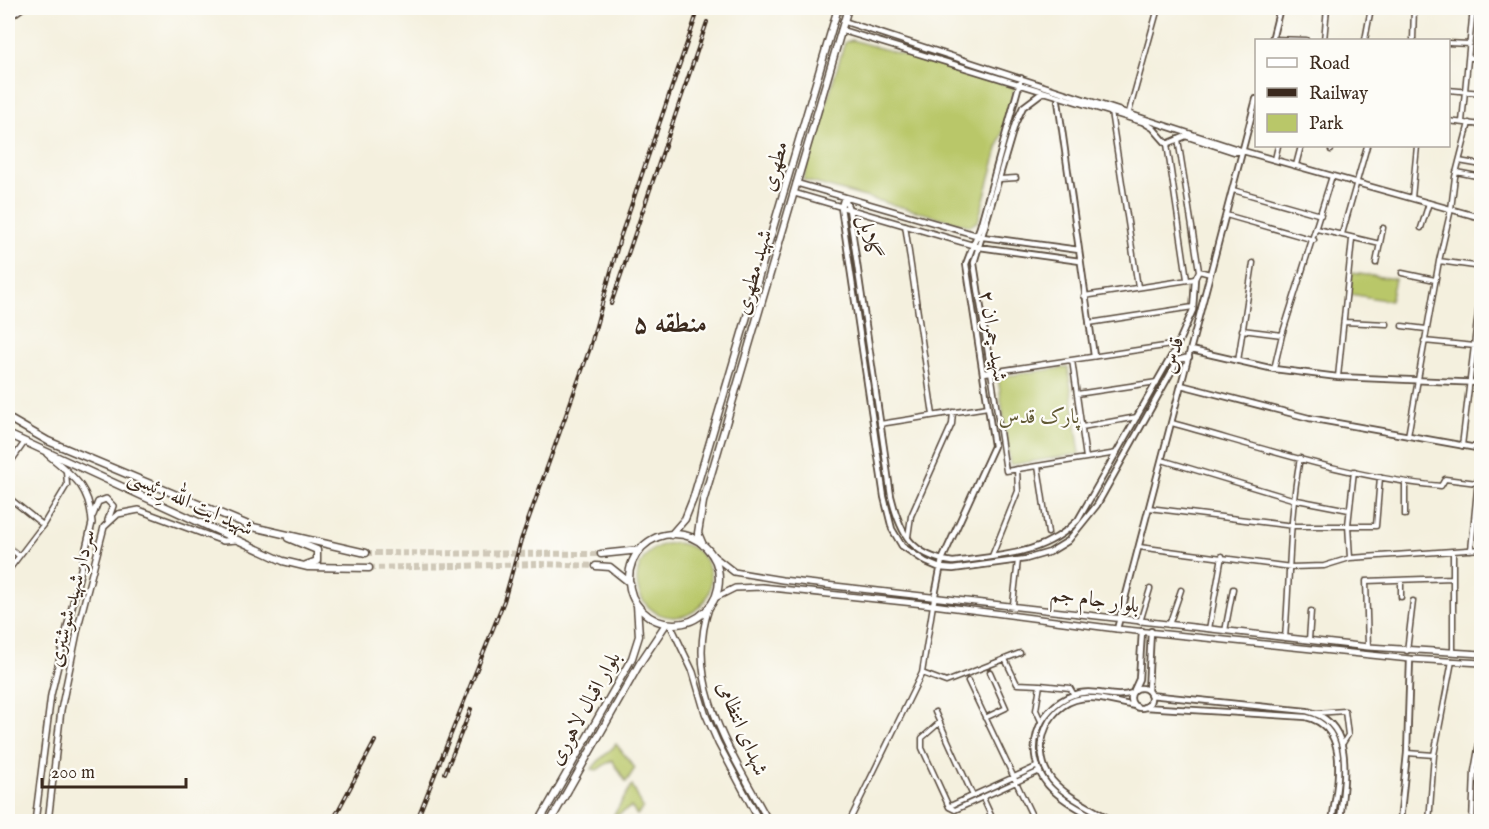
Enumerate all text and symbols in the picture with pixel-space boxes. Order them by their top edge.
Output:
legend [1255,39,1450,147]
text: Road [1309,53,1350,76]
text: Railway [1309,83,1368,106]
text: Park [1309,113,1344,136]
street label: مطهری [755,138,795,195]
street label: گلایل [852,213,886,261]
street label: شهید مطهری [729,227,780,318]
street label: شهید چمران ۲ [972,288,1013,384]
district label: منطقه ۵ [633,308,707,342]
street label: قدس [1156,334,1191,377]
park label: پارک قدس [999,404,1080,431]
street label: شهید ایت الله رِئیسی [122,459,259,546]
street label: سردار شهید شوشتری [42,527,103,670]
street label: بلوار جام جم [1048,581,1141,625]
street label: بلوار اقبال لاهوری [543,647,628,770]
street label: شهدای انتظامی [710,677,774,780]
scale bar [42,751,186,789]
text: 200 m [51,762,95,785]

